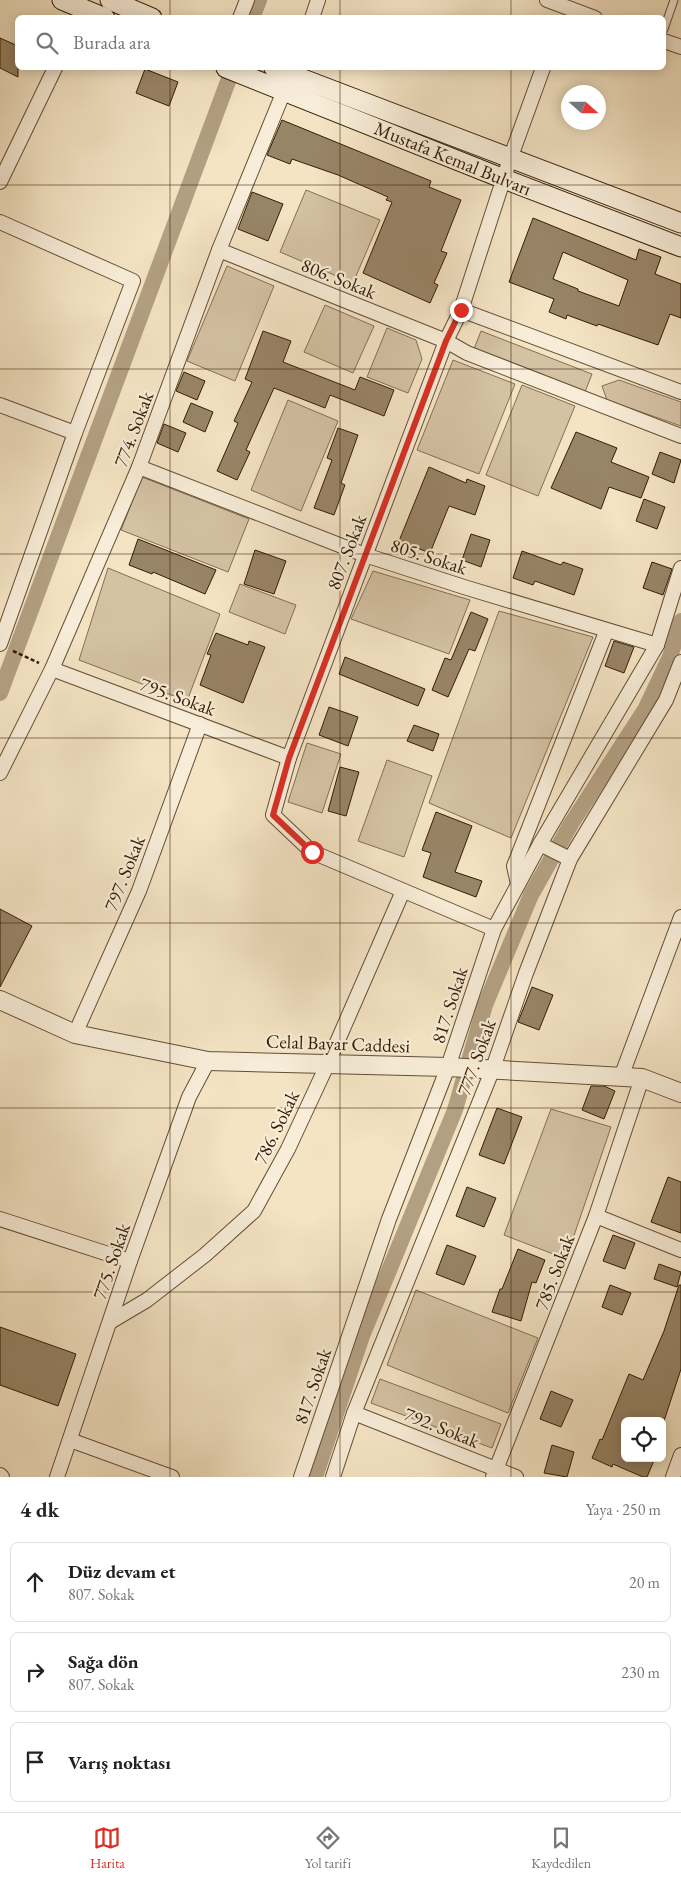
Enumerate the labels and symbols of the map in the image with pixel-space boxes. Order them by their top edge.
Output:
north arrow [561,85,606,130]
street label: Mustafa Kemal Bulvarı [371,116,535,201]
street label: 806. Sokak [298,252,381,305]
route end [450,299,473,322]
street label: 774. Sokak [108,387,160,470]
street label: 807. Sokak [321,510,373,593]
street label: 805. Sokak [387,532,471,581]
street label: 795. Sokak [136,671,220,722]
street label: 797. Sokak [98,831,151,914]
route start [301,841,324,864]
street label: 817. Sokak [425,963,474,1047]
street label: 777. Sokak [451,1015,502,1099]
street label: Celal Bayar Caddesi [265,1028,411,1059]
street label: 786. Sokak [248,1085,305,1168]
street label: 775. Sokak [87,1219,136,1303]
street label: 785. Sokak [529,1230,581,1313]
street label: 817. Sokak [288,1344,337,1428]
street label: 792. Sokak [401,1401,484,1454]

